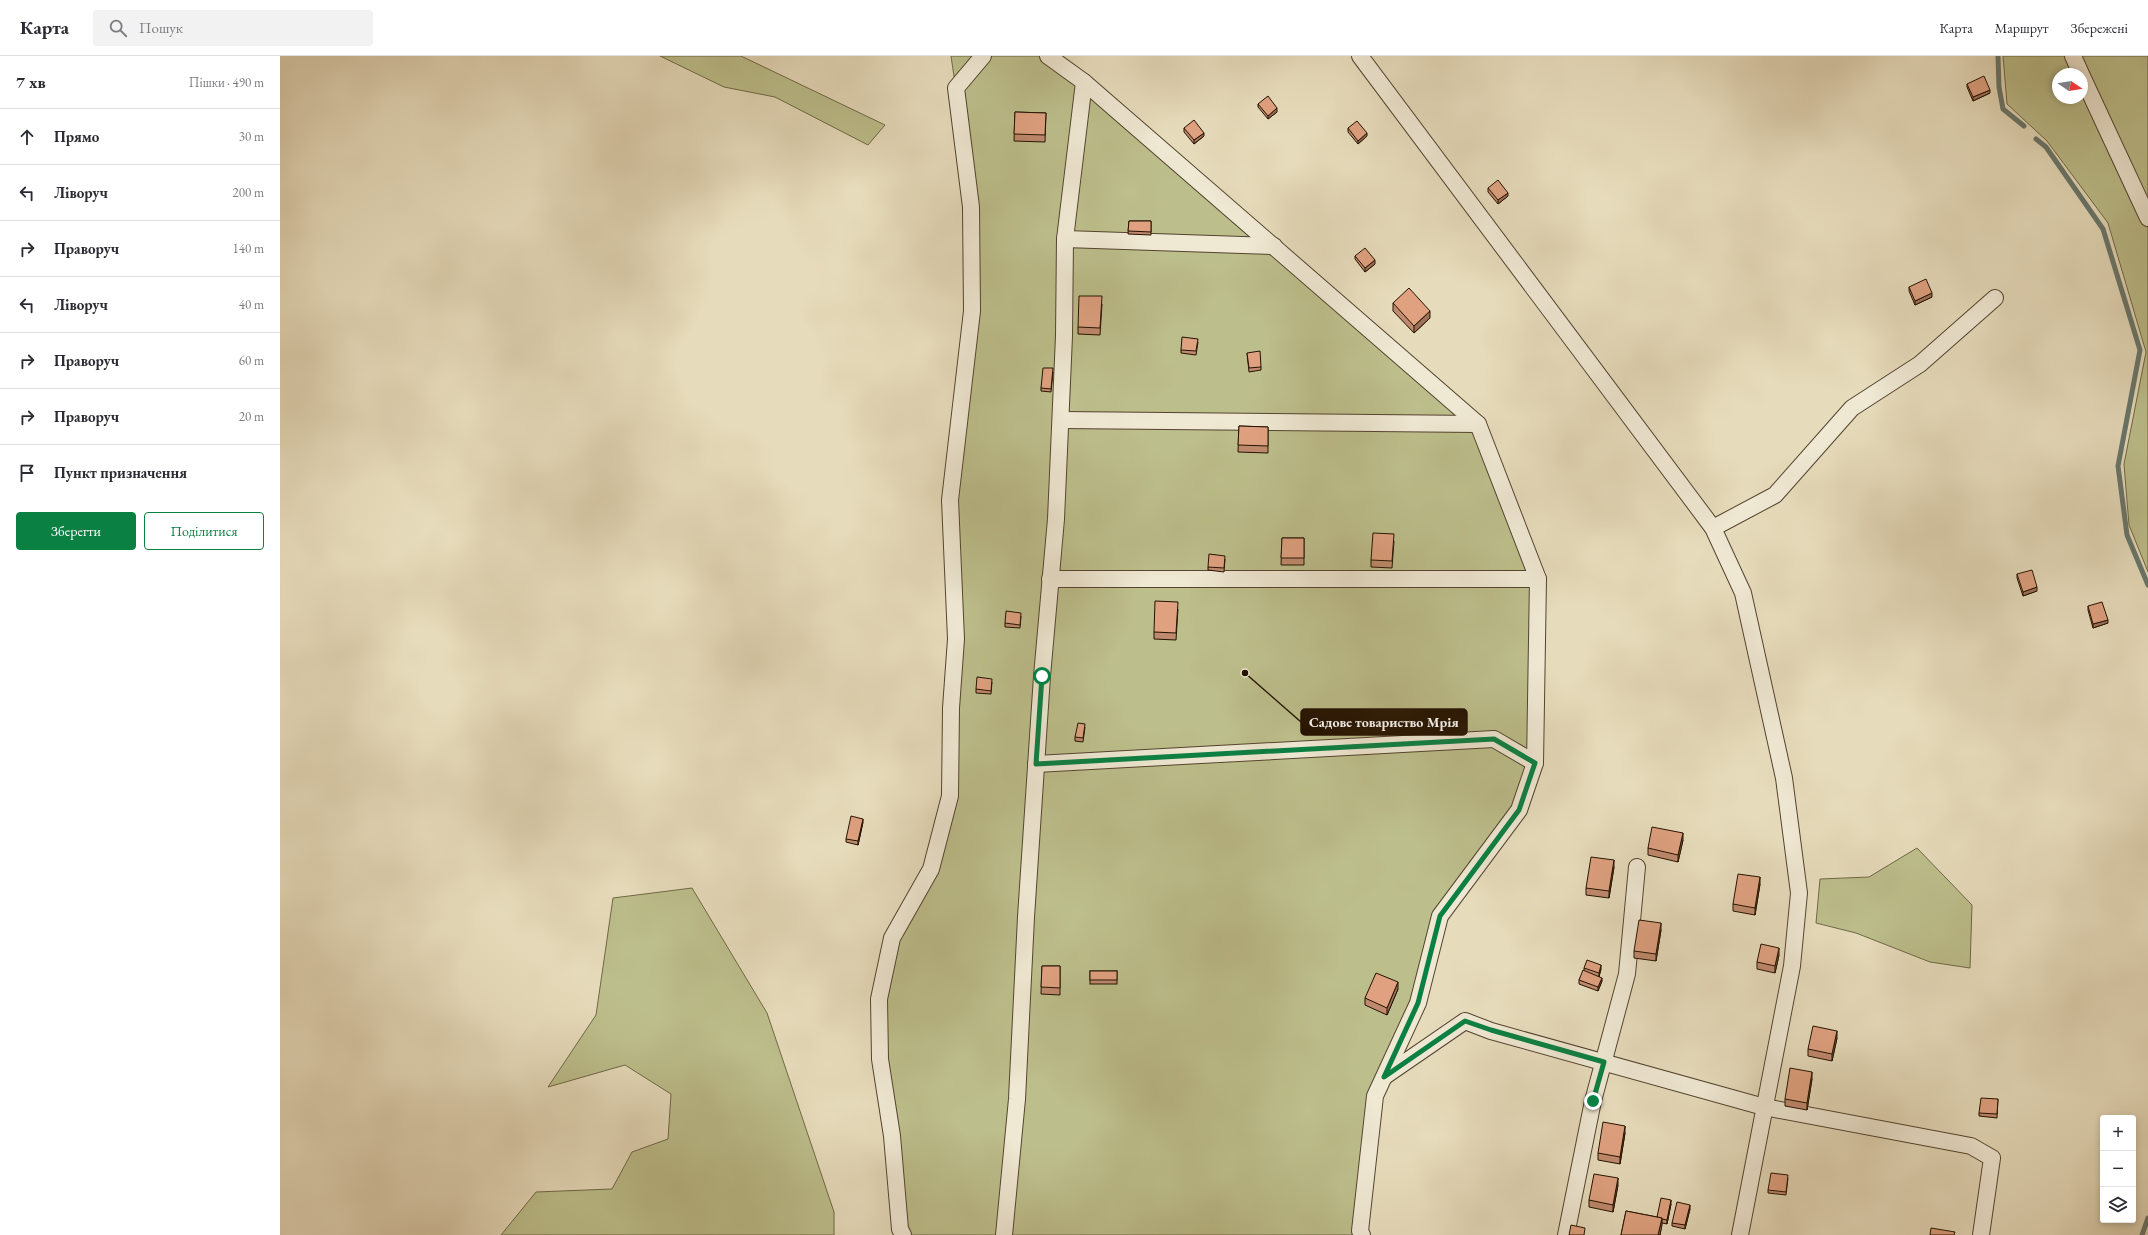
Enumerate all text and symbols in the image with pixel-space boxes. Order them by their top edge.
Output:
search box [93,10,373,46]
text: Карта [20,15,69,40]
icon: search [107,17,129,39]
text: Пошук [139,18,183,37]
text: Карта [1939,19,1973,37]
text: Маршрут [1995,19,2049,37]
text: Збережені [2071,19,2128,37]
north arrow [2052,68,2088,104]
text: 7 хв [16,71,46,93]
text: Пішки · 490 m [189,74,264,91]
icon: ahead [16,126,38,148]
text: Прямо [54,127,99,146]
text: 30 m [239,128,264,145]
icon: left [16,182,38,204]
text: Ліворуч [54,183,108,202]
text: 200 m [233,184,264,201]
icon: right [16,238,38,260]
text: Праворуч [54,239,119,258]
text: 140 m [233,240,264,257]
icon: left [16,294,38,316]
text: Ліворуч [54,295,108,314]
text: 40 m [239,296,264,313]
icon: right [16,350,38,372]
text: Праворуч [54,351,119,370]
text: 60 m [239,352,264,369]
icon: right [16,406,38,428]
text: Праворуч [54,407,119,426]
text: 20 m [239,408,264,425]
icon: arrive [16,462,38,484]
text: Пункт призначення [54,463,187,482]
button: Зберегти [16,512,136,550]
button: Поділитися [144,512,264,550]
route start [1033,667,1051,685]
callout: Садове товариство Мрія [1301,709,1467,735]
text: Садове товариство Мрія [1309,713,1459,731]
route end [1584,1092,1602,1110]
map controls [2100,1115,2136,1223]
button: + [2100,1115,2136,1151]
button: − [2100,1151,2136,1187]
button: layers [2100,1187,2136,1223]

